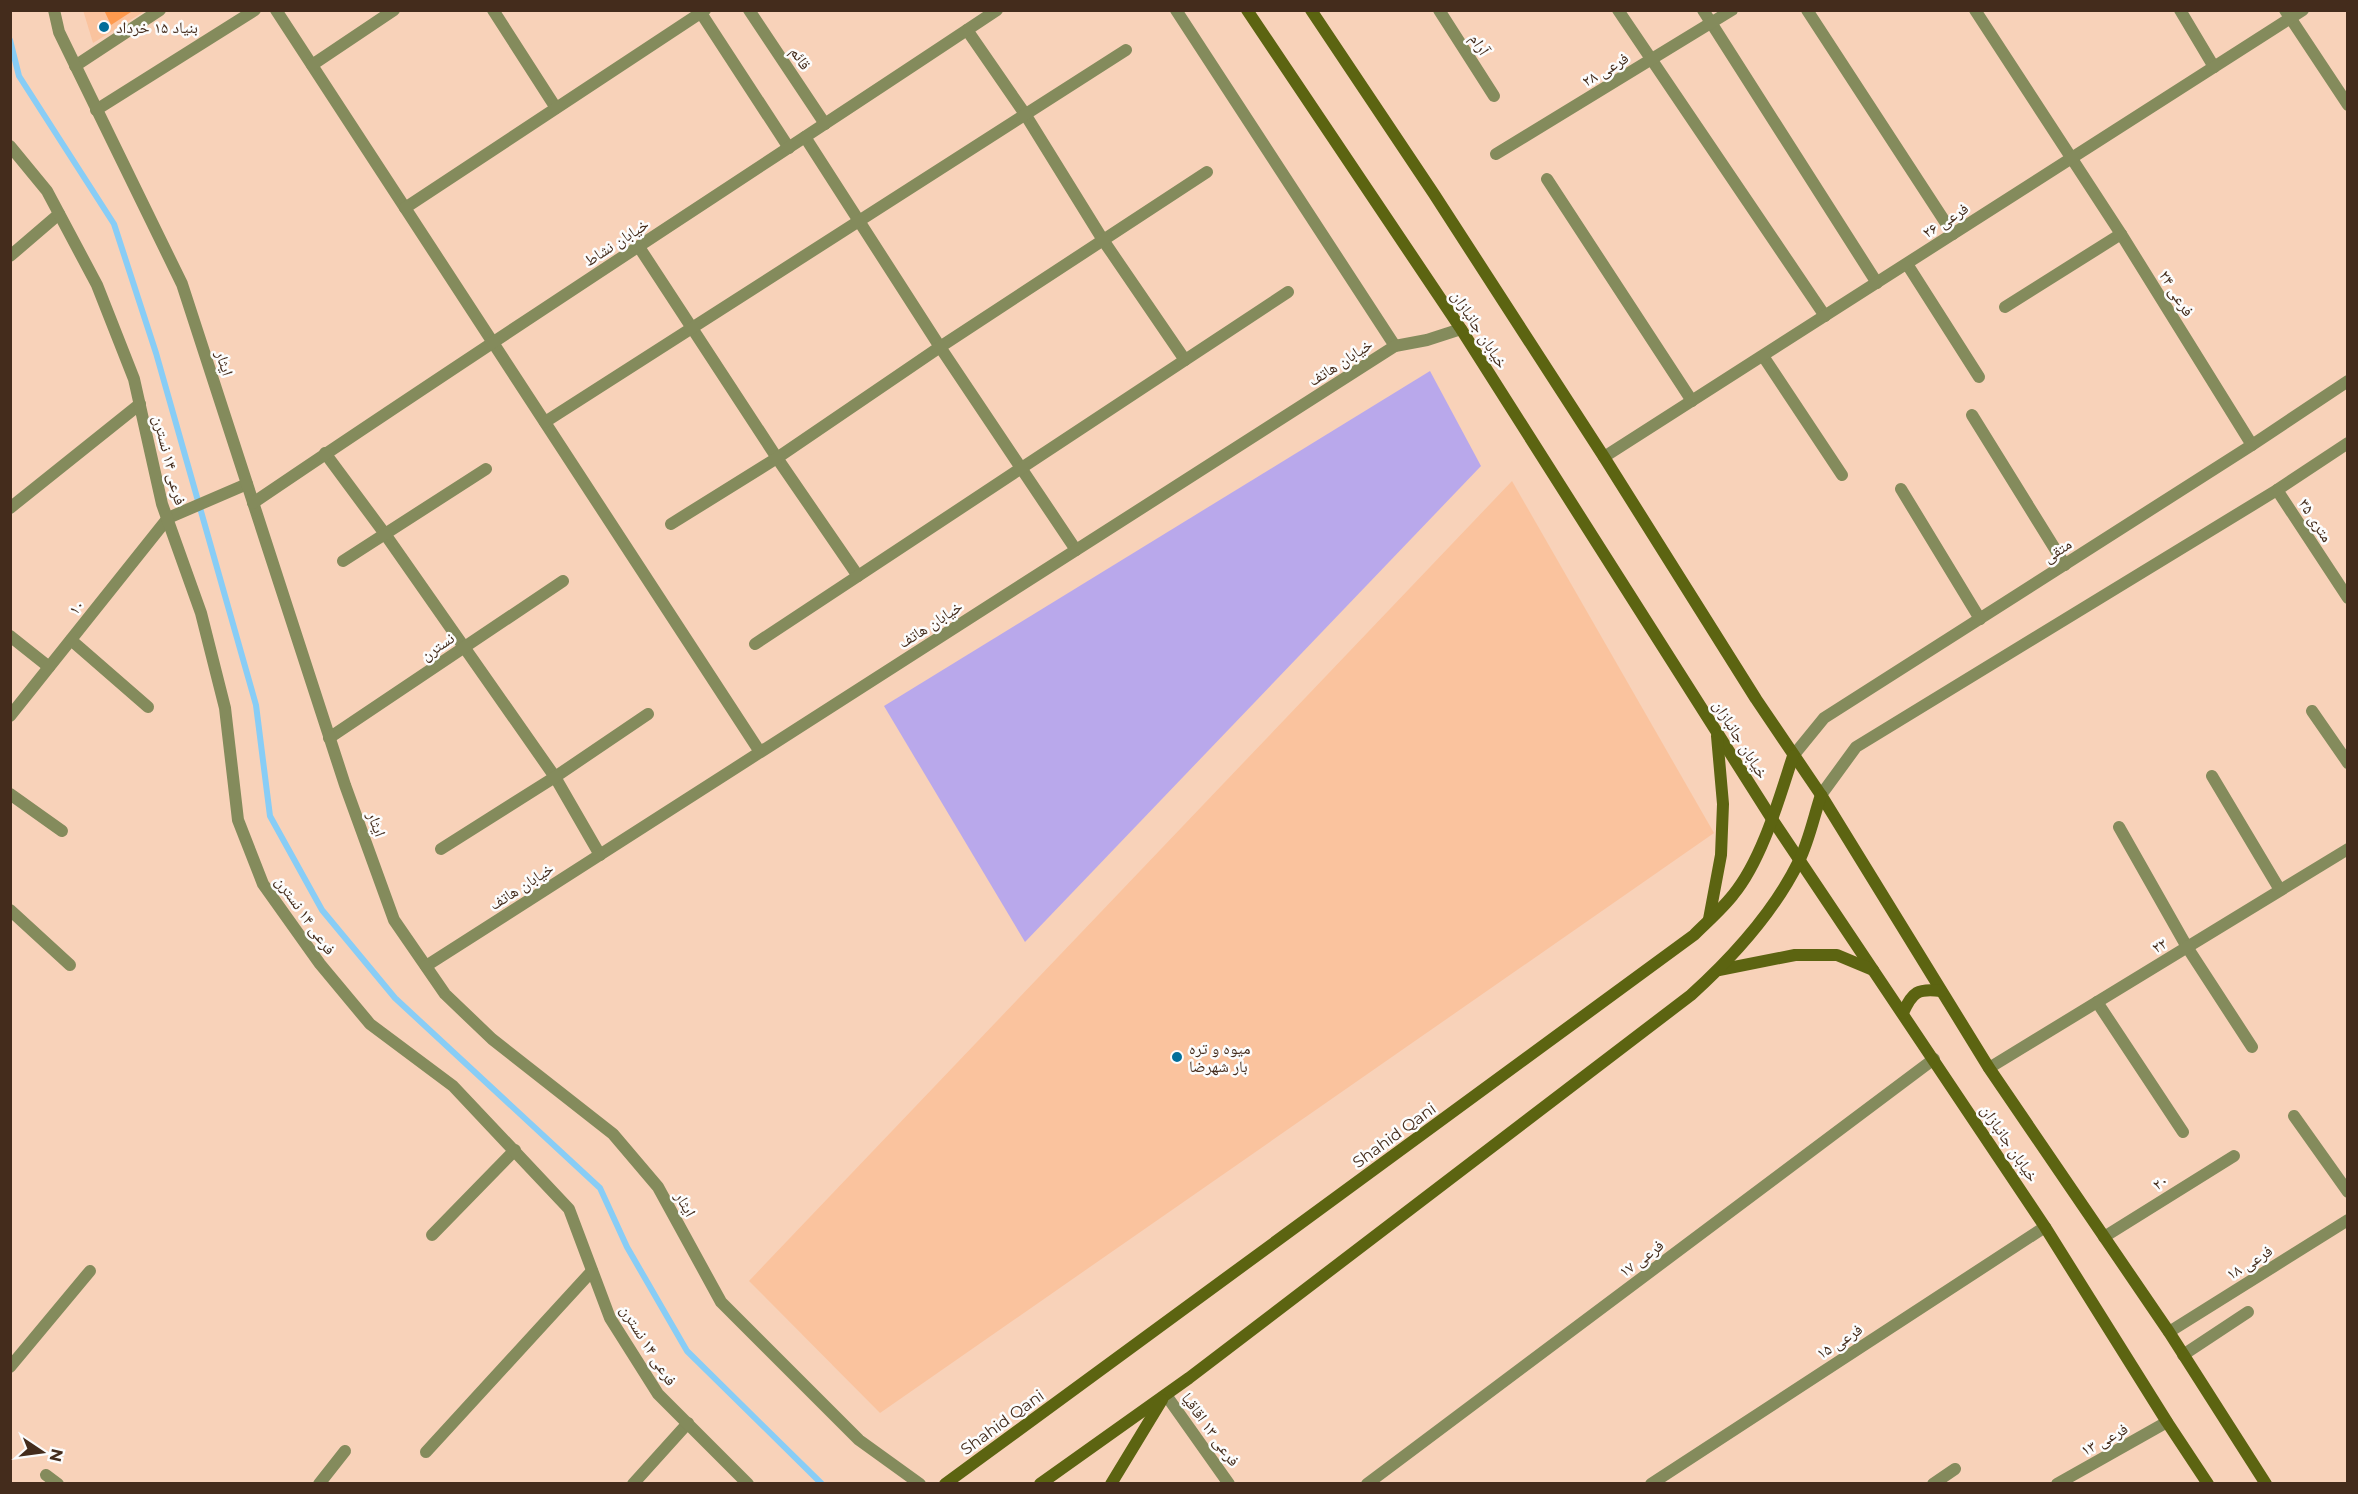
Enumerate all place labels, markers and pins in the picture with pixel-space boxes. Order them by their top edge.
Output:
place label: بنیاد ۱۵ خرداد [116,18,198,37]
marker: بنیاد ۱۵ خرداد [97,20,111,34]
place label: میوه و تره بار شهرضا [1189,1039,1250,1076]
marker: میوه و تره بار شهرضا [1170,1050,1184,1064]

